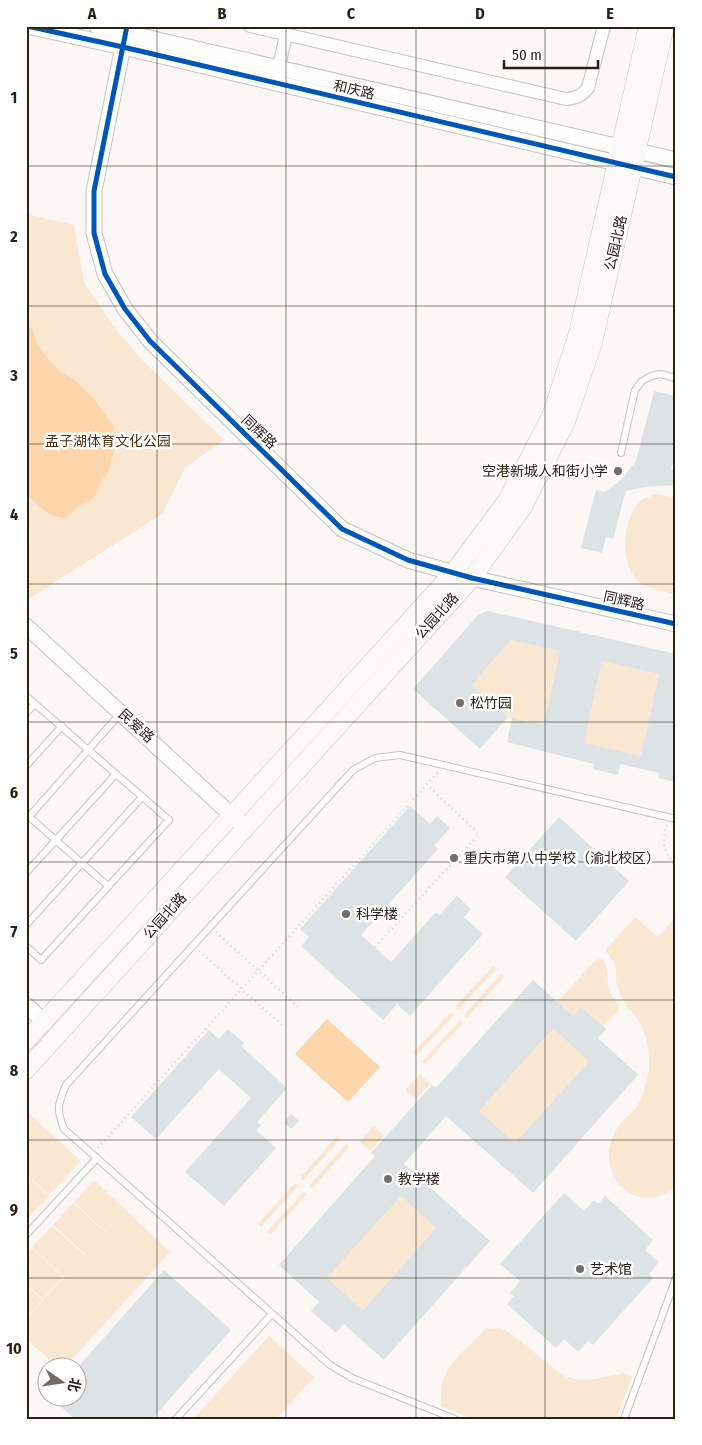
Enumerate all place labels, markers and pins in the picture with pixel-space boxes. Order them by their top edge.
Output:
place label: 空港新城人和街小学 [482,463,608,480]
marker: 空港新城人和街小学 [612,465,624,477]
place label: 松竹园 [470,695,512,712]
marker: 松竹园 [454,697,466,709]
place label: 重庆市第八中学校（渝北校区） [464,850,660,867]
marker: 重庆市第八中学校（渝北校区） [448,852,460,864]
place label: 科学楼 [356,906,398,923]
marker: 科学楼 [340,908,352,920]
place label: 教学楼 [398,1171,440,1188]
marker: 教学楼 [382,1173,394,1185]
place label: 艺术馆 [590,1261,632,1278]
marker: 艺术馆 [574,1263,586,1275]

